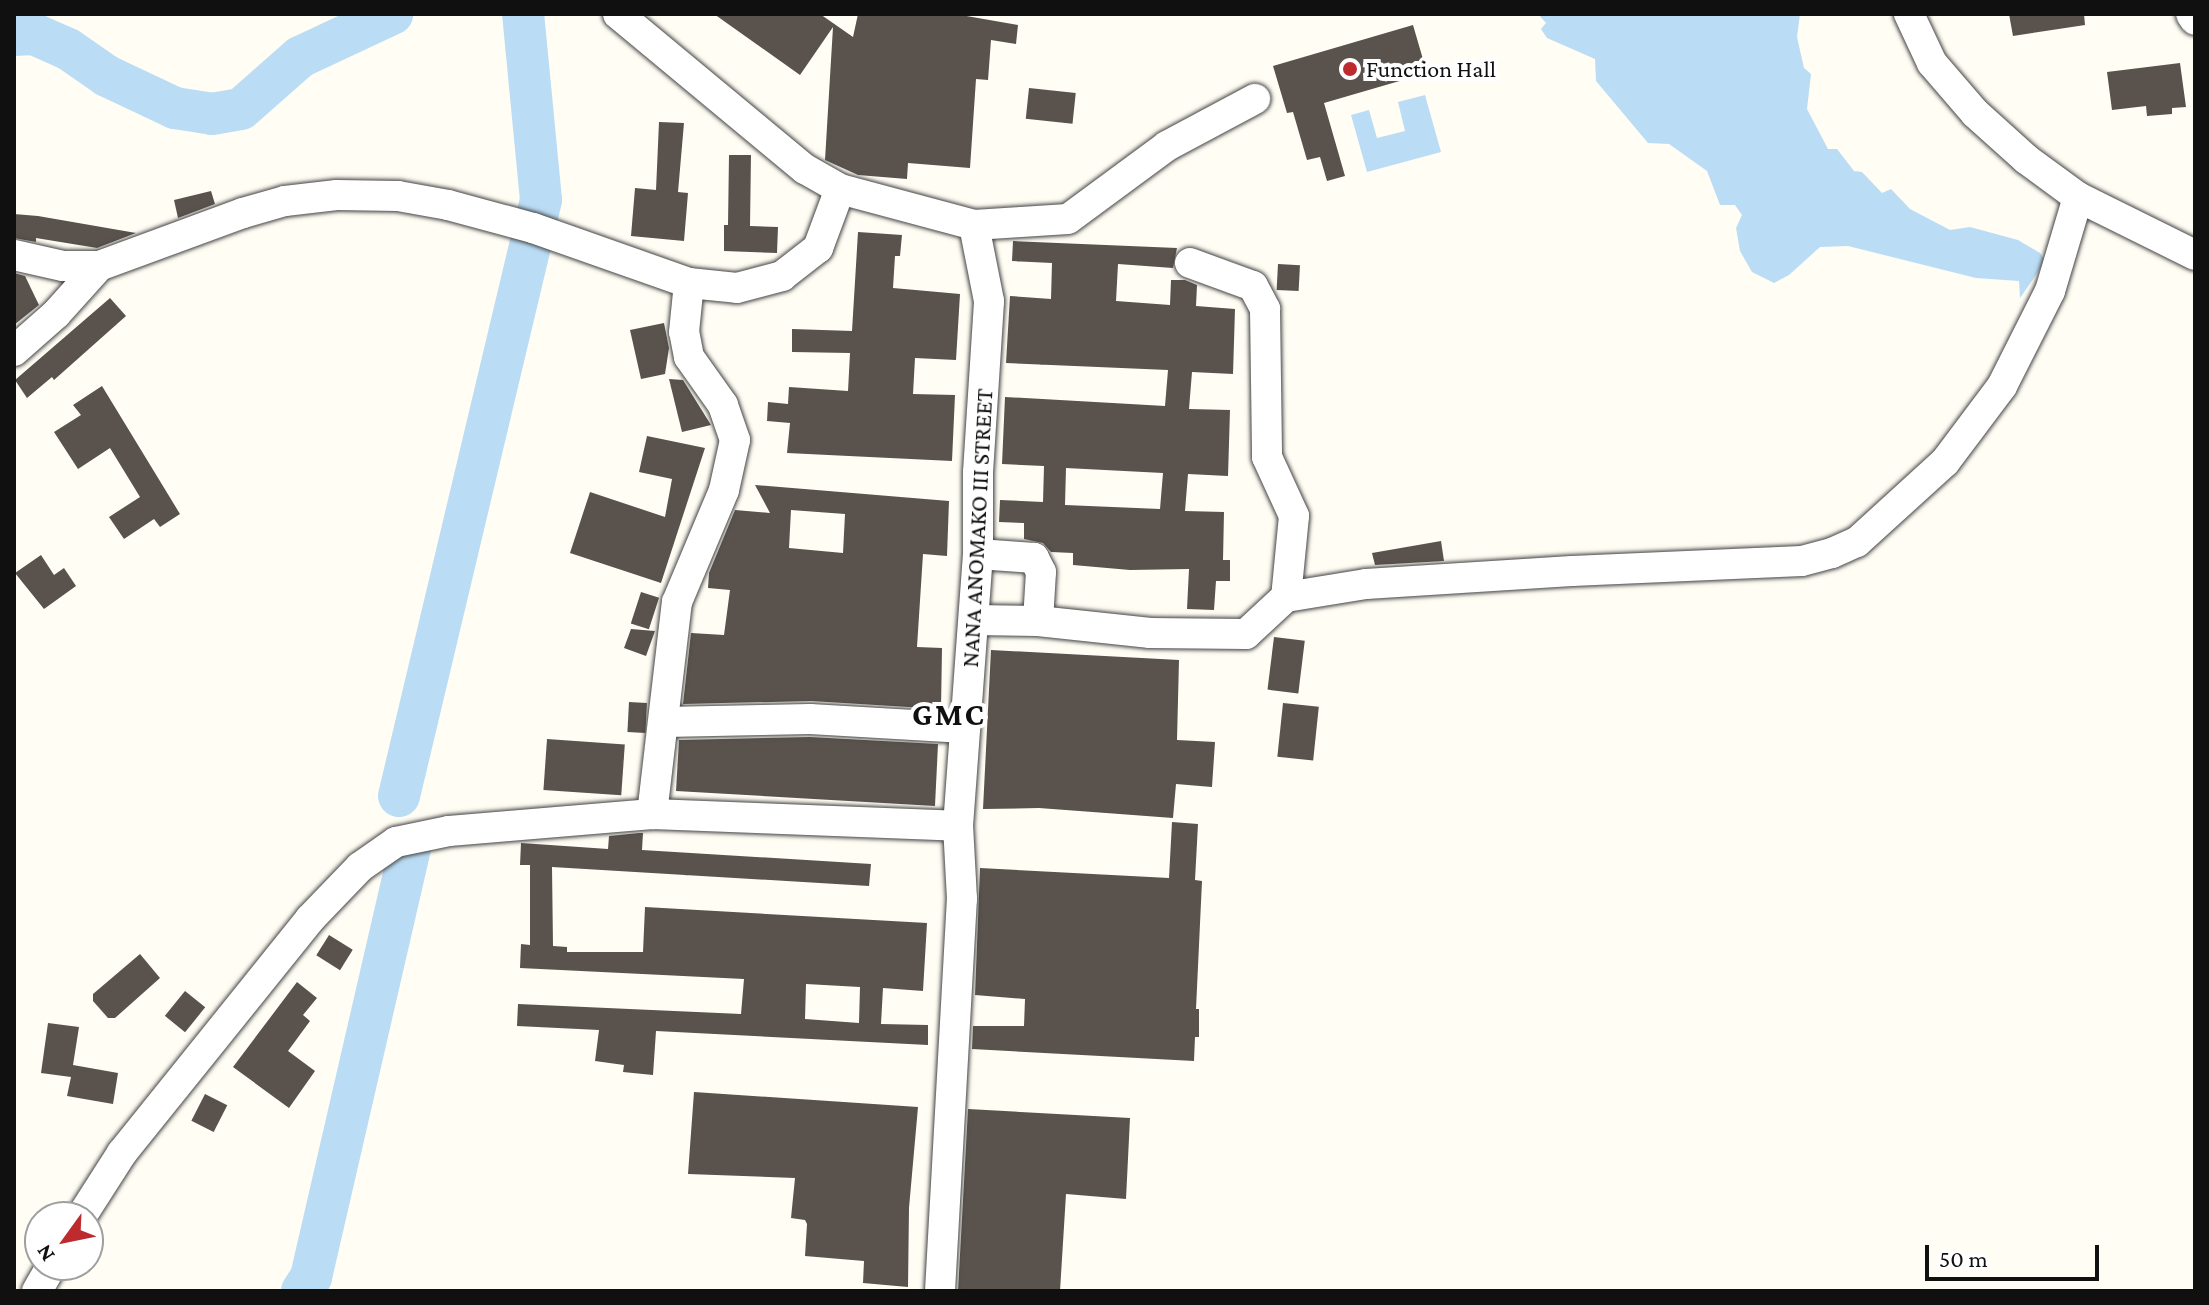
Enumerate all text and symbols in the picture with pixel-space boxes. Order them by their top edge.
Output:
place label: Function Hall [1366,55,1496,83]
marker: Function Hall [1341,60,1359,78]
street label: NANA ANOMAKO III STREET [955,388,999,668]
district label: GMC [912,695,986,733]
north arrow [24,1201,104,1281]
scale bar [1929,1229,2103,1279]
text: N [31,1240,60,1266]
text: 50 m [1939,1245,1988,1272]

